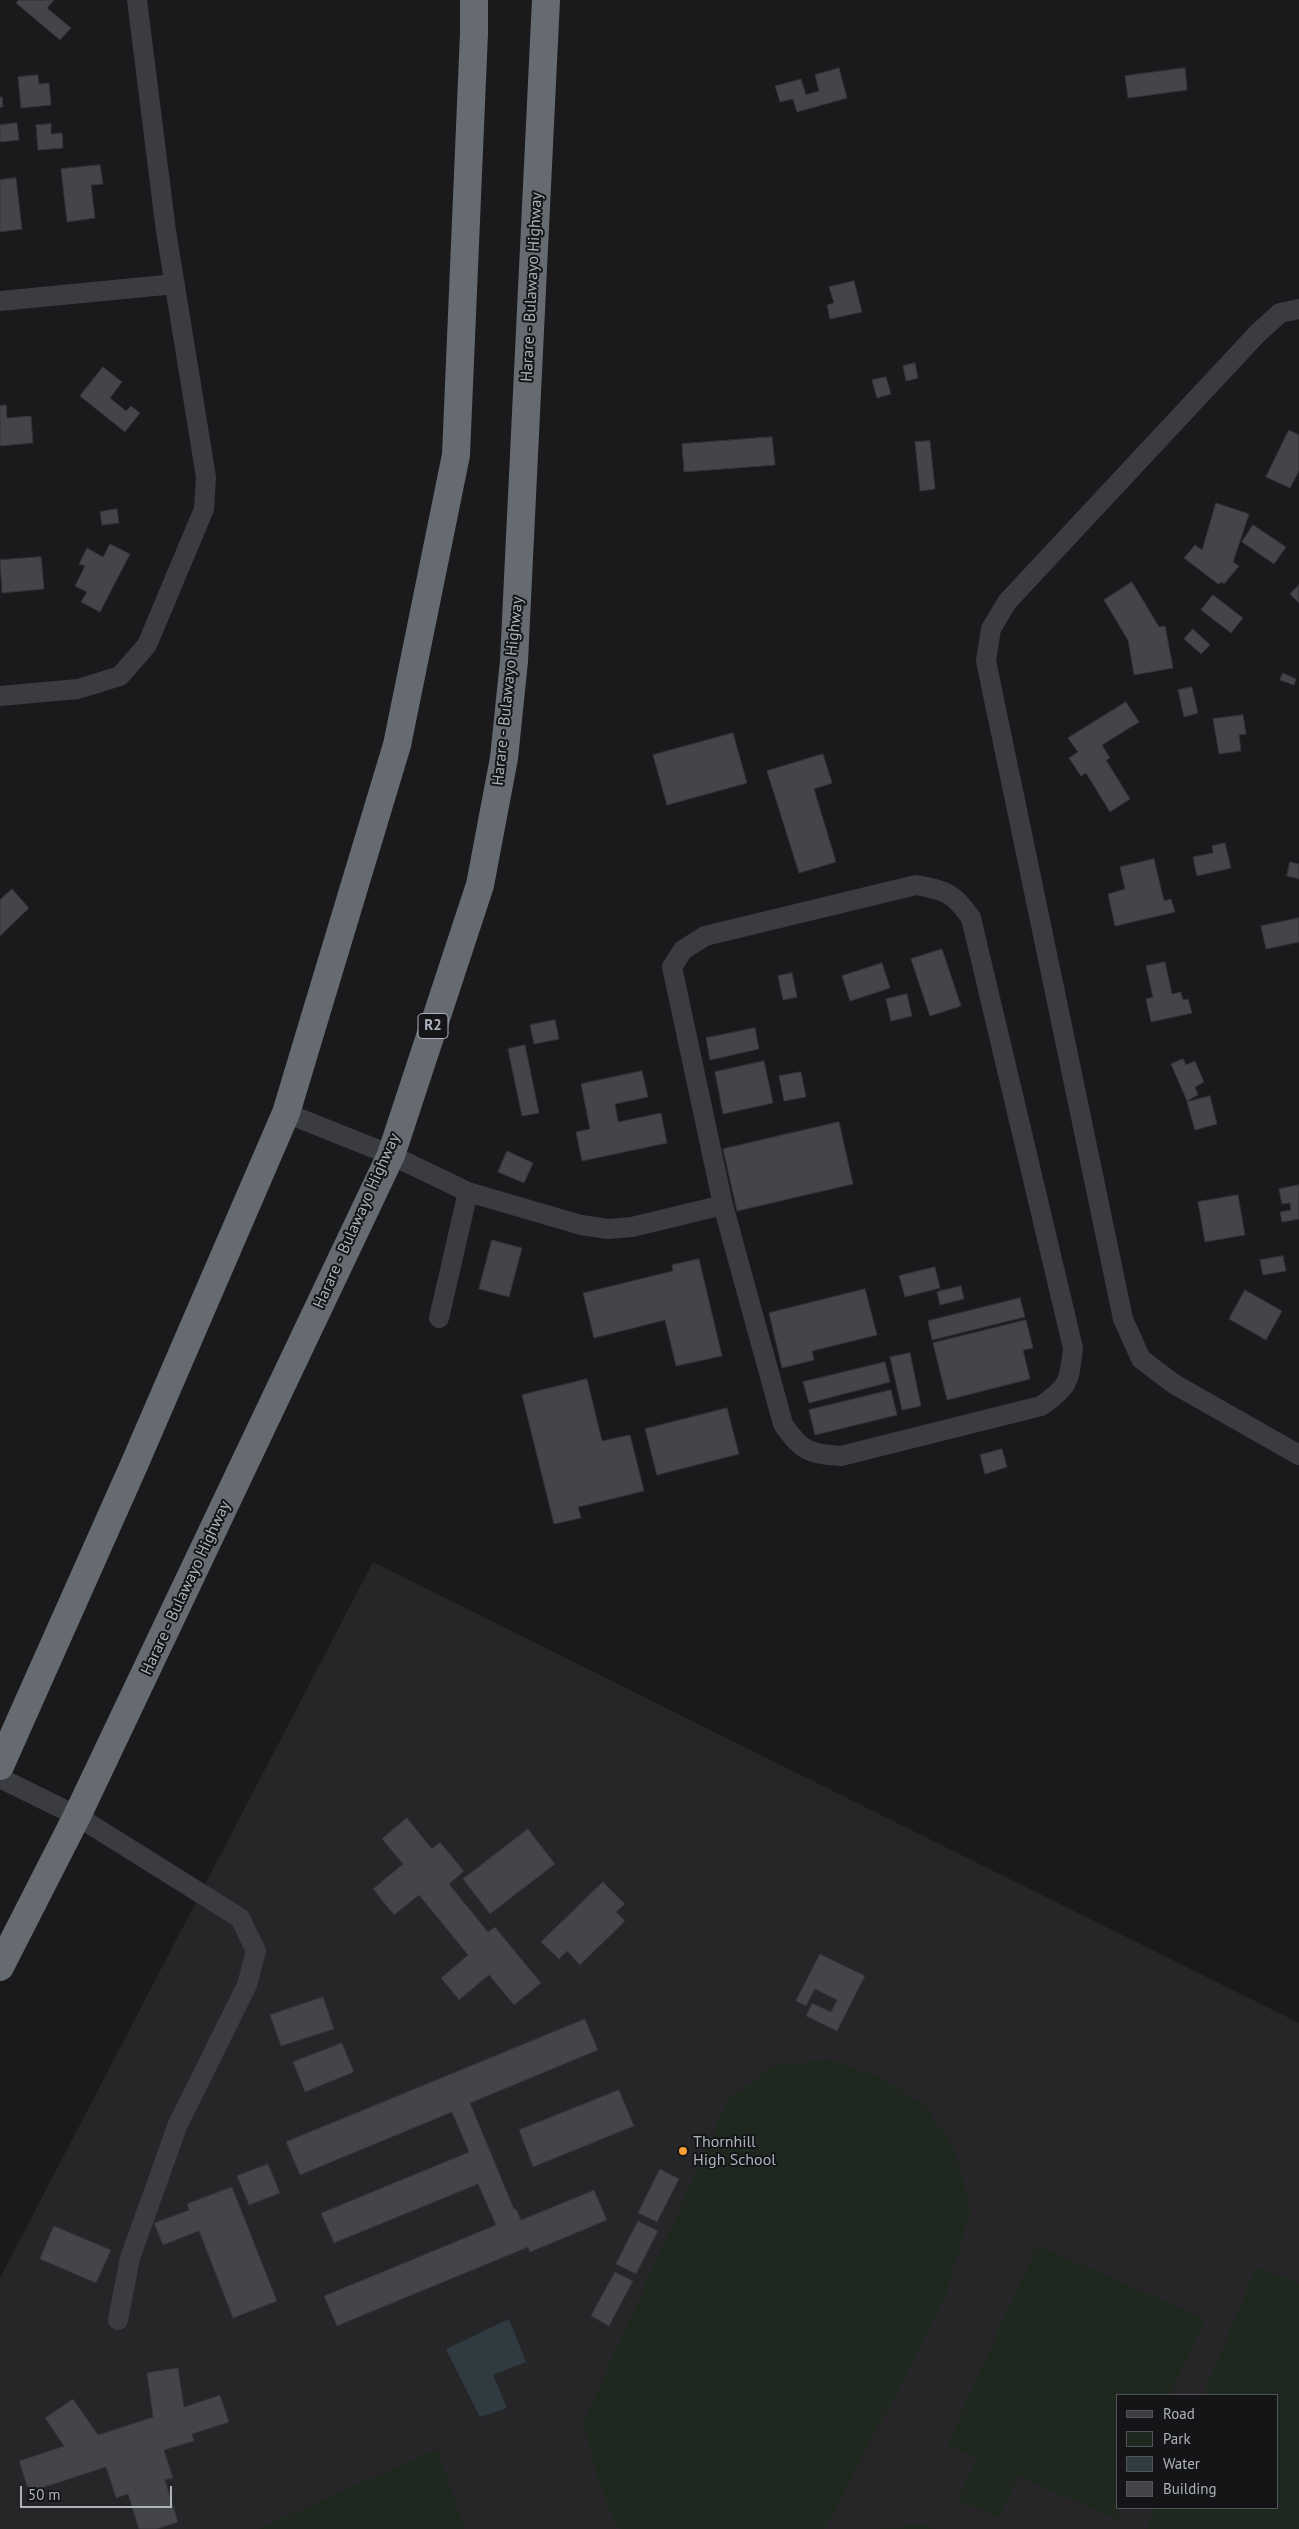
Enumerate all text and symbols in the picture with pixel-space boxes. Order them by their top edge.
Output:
street label: Harare - Bulawayo Highway [517,192,547,382]
street label: Harare - Bulawayo Highway [489,596,527,786]
road number: R2 [418,1014,448,1038]
street label: Harare - Bulawayo Highway [310,1130,404,1312]
street label: Harare - Bulawayo Highway [137,1498,235,1678]
place label: Thornhill High School [693,2132,776,2170]
marker: Thornhill High School [677,2145,689,2157]
legend [1116,2394,1279,2509]
text: Road [1163,2404,1195,2423]
text: Park [1163,2429,1191,2448]
text: Water [1163,2454,1200,2473]
scale bar [22,2476,175,2508]
text: Building [1163,2479,1217,2498]
text: 50 m [28,2485,61,2504]

